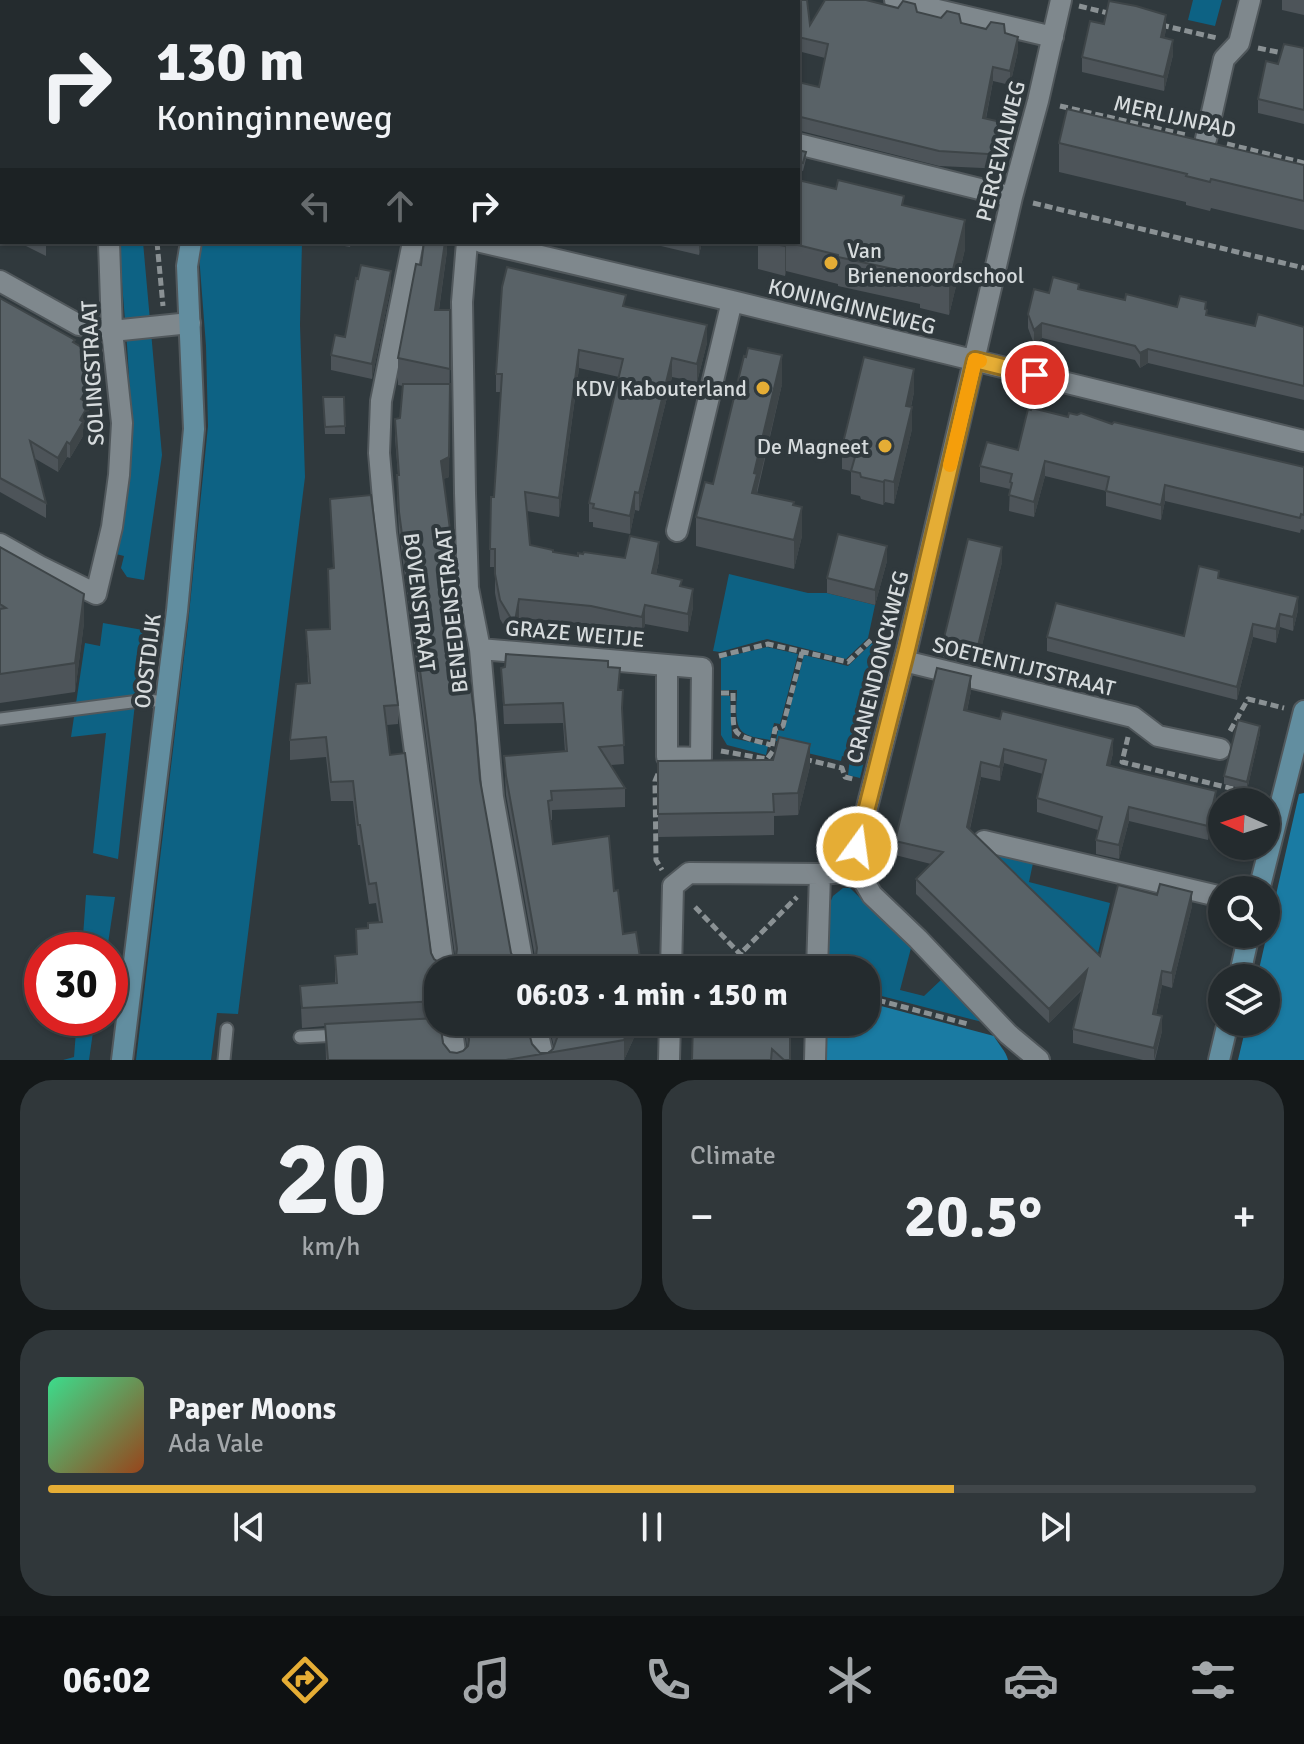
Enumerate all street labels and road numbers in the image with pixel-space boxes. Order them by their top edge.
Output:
street label: PERCEVALWEG [970,78,1031,224]
street label: MERLIJNPAD [1111,89,1239,144]
street label: KONINGINNEWEG [765,273,939,340]
street label: SOLINGSTRAAT [75,299,110,446]
street label: BENEDENSTRAAT [429,525,474,694]
street label: BOVENSTRAAT [398,531,441,673]
street label: CRANENDONCKWEG [840,568,914,766]
street label: OOSTDIJK [128,612,167,710]
street label: GRAZE WEITJE [504,614,646,653]
street label: SOETENTIJTSTRAAT [930,631,1118,702]

